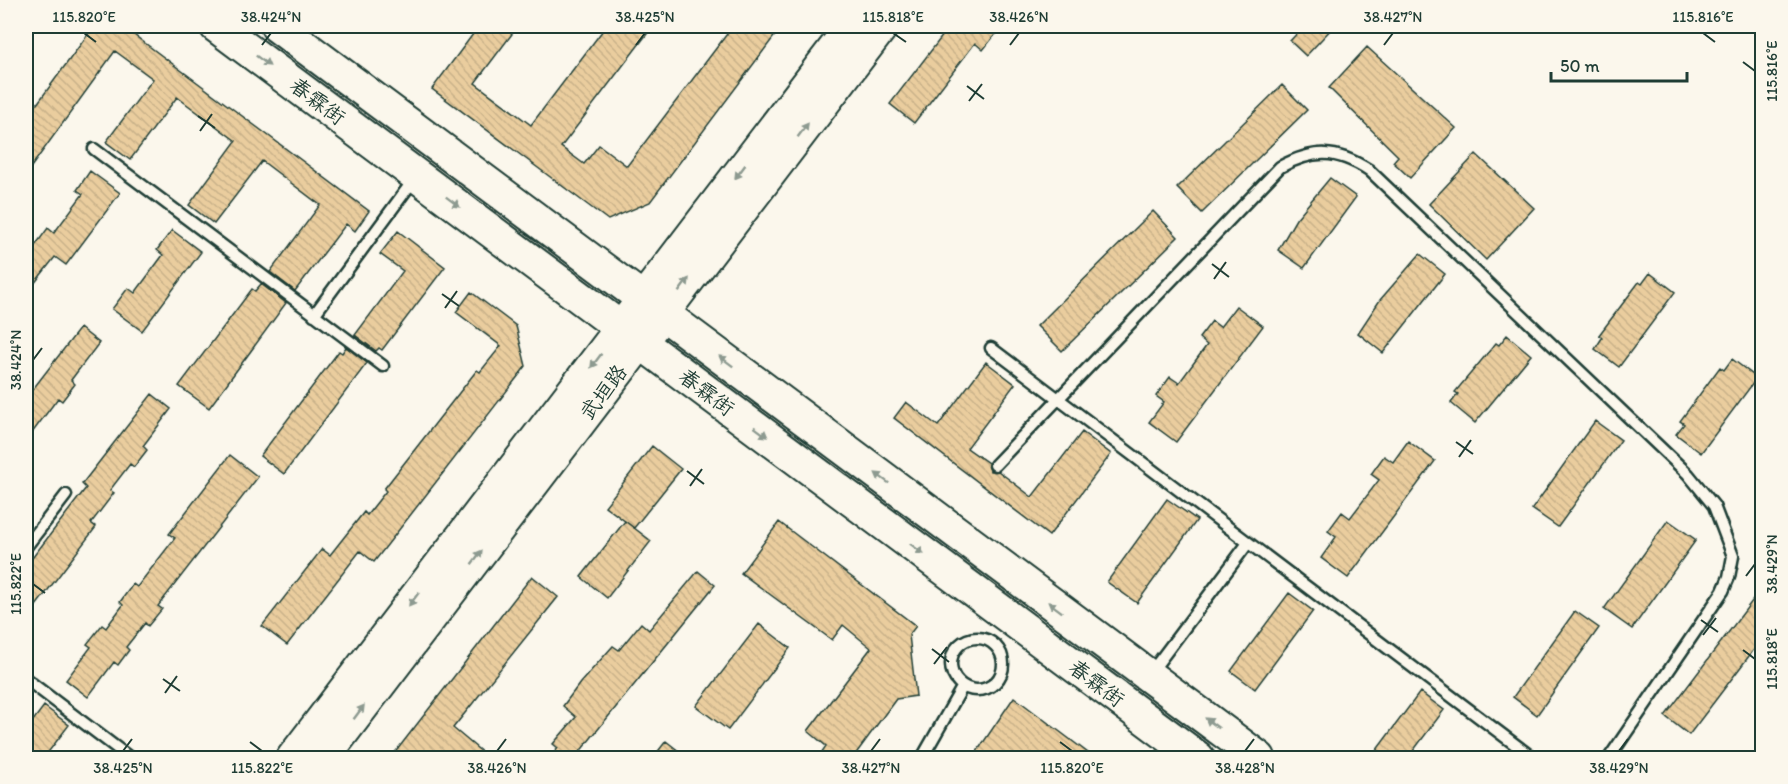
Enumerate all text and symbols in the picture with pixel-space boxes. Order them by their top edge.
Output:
text: 115.820°E [52,8,116,26]
text: 38.424°N [241,8,301,26]
text: 38.425°N [615,8,675,26]
text: 115.818°E [862,8,924,26]
text: 38.426°N [989,8,1049,26]
text: 38.427°N [1364,8,1422,26]
text: 115.816°E [1672,8,1734,26]
text: 115.816°E [1763,40,1781,102]
scale bar [1551,45,1688,83]
one-way arrow [256,54,271,66]
text: 50 m [1560,55,1600,77]
street label: 春霖街 [285,72,351,130]
one-way arrow [796,122,809,138]
one-way arrow [734,165,746,180]
one-way arrow [445,196,461,209]
one-way arrow [678,277,691,293]
text: 38.424°N [7,330,25,390]
one-way arrow [590,352,602,368]
one-way arrow [719,355,735,367]
street label: 武垣路 [574,359,632,425]
street label: 春霖街 [674,363,740,421]
one-way arrow [752,426,768,438]
one-way arrow [875,472,890,484]
text: 38.429°N [1763,534,1781,594]
one-way arrow [909,543,925,555]
one-way arrow [471,549,483,565]
text: 115.822°E [7,553,25,615]
one-way arrow [408,591,420,607]
one-way arrow [1048,601,1064,613]
text: 115.818°E [1763,628,1781,690]
street label: 春霖街 [1064,654,1130,712]
one-way arrow [352,704,365,720]
one-way arrow [1204,718,1219,730]
text: 38.425°N [93,759,153,777]
text: 115.822°E [231,759,293,777]
text: 38.426°N [467,759,527,777]
text: 38.427°N [842,759,900,777]
text: 115.820°E [1040,759,1104,777]
text: 38.428°N [1215,759,1275,777]
text: 38.429°N [1589,759,1649,777]

